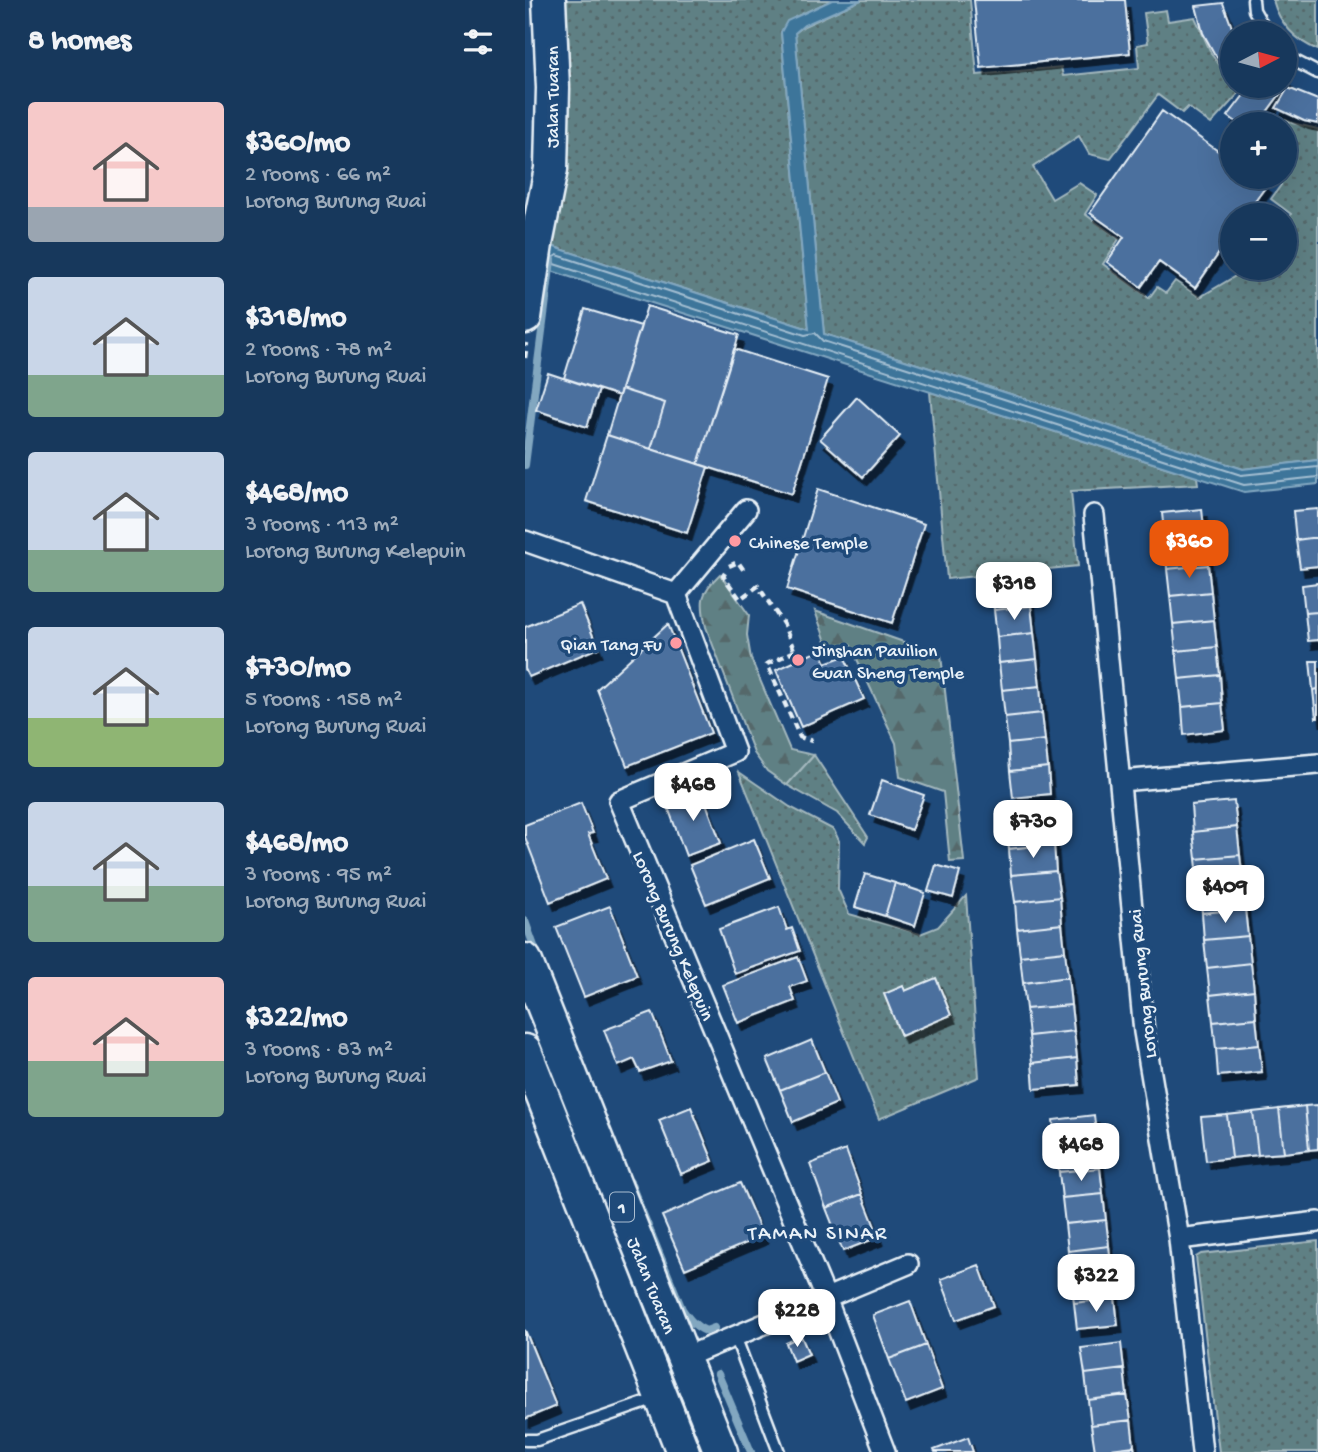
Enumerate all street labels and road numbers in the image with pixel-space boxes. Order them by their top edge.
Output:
street label: Jalan Tuaran [543,46,566,148]
street label: Lorong Burung Kelepuin [626,848,718,1025]
street label: Lorong Burung Ruai [1125,908,1164,1059]
road number: 1 [610,1192,634,1222]
street label: Jalan Tuaran [620,1235,680,1338]

